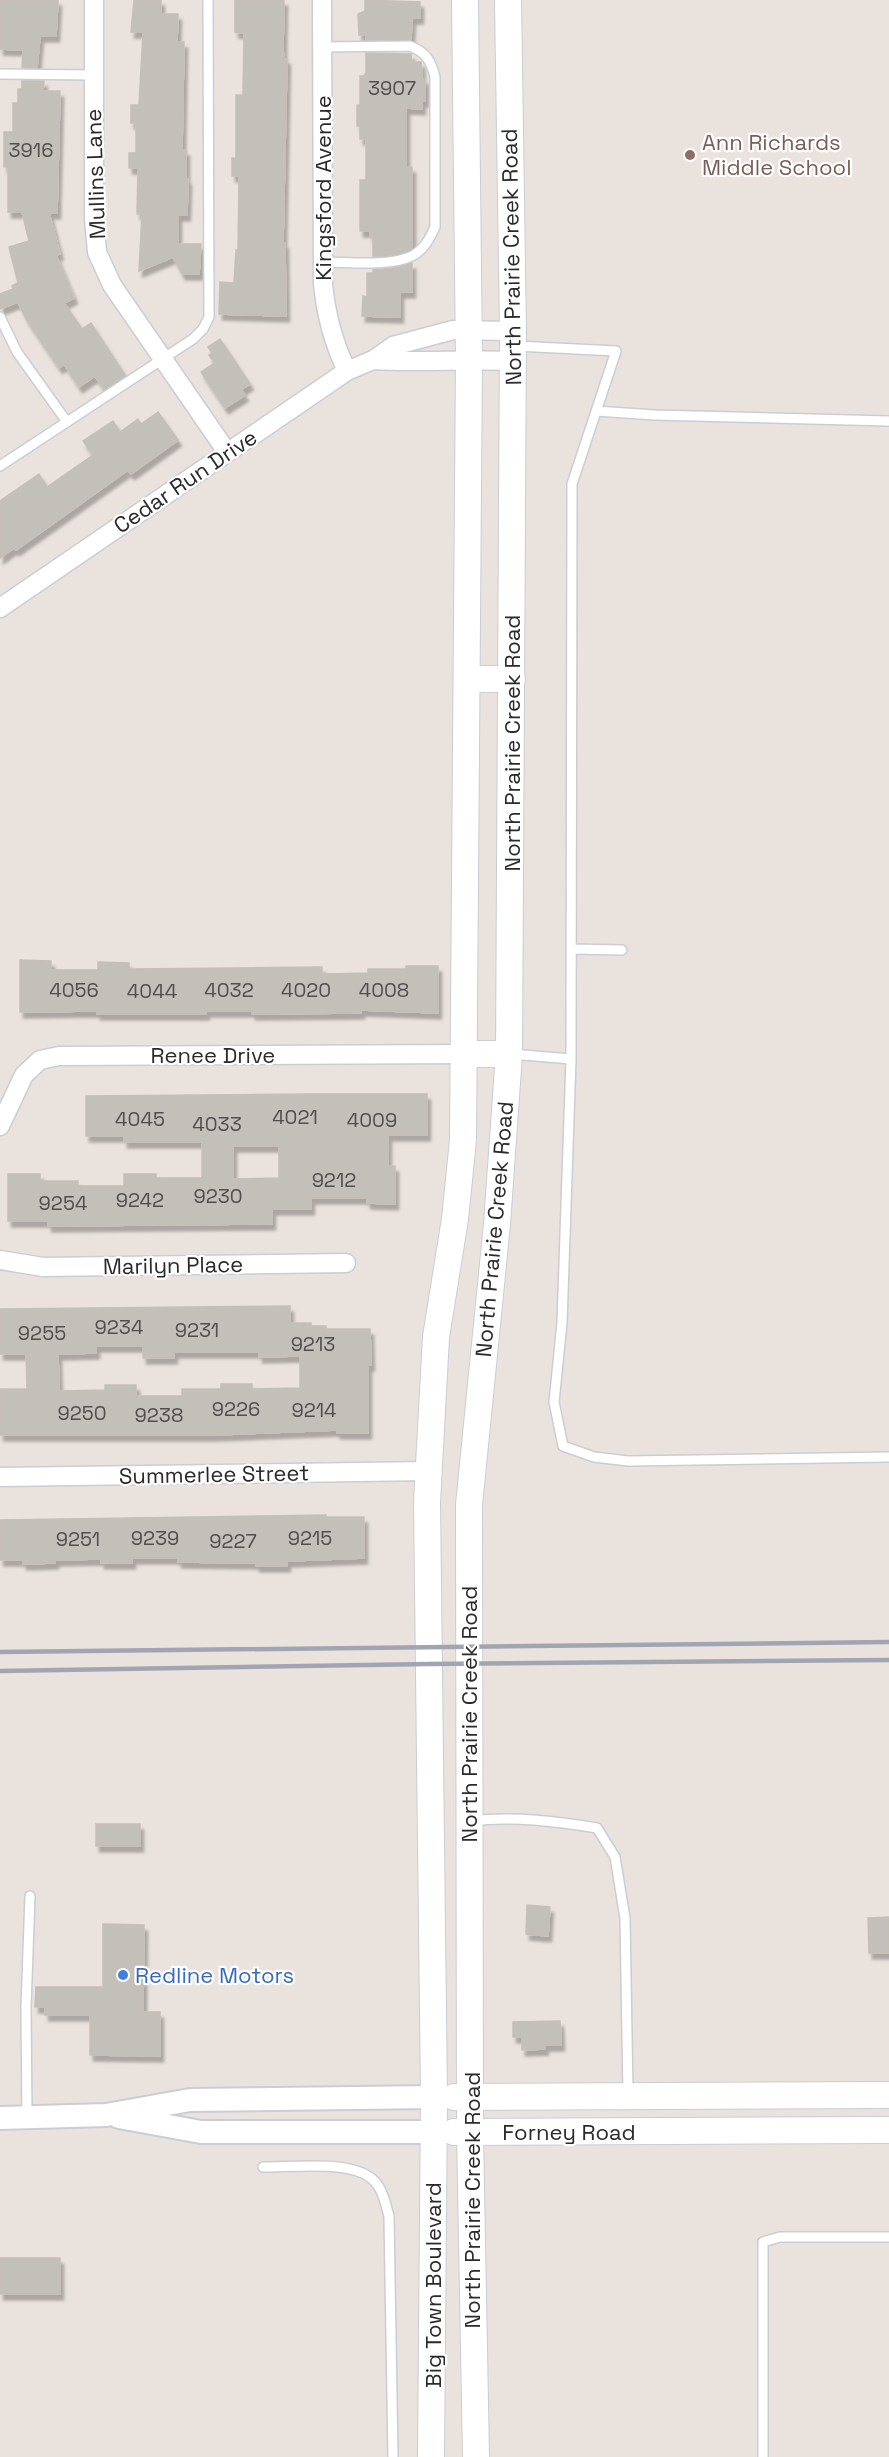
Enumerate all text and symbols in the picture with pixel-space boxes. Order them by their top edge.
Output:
house number: 3907 [368,75,416,101]
street label: Kingsford Avenue [309,95,337,281]
street label: Mullins Lane [79,108,111,240]
street label: North Prairie Creek Road [495,128,527,386]
place label: Ann Richards Middle School [702,128,852,181]
house number: 3916 [9,137,53,163]
marker: Ann Richards Middle School [683,148,697,162]
street label: Cedar Run Drive [108,423,262,539]
street label: North Prairie Creek Road [498,615,526,871]
house number: 4056 [49,977,99,1003]
house number: 4032 [204,977,254,1003]
house number: 4020 [281,977,331,1003]
house number: 4008 [359,977,409,1003]
house number: 4044 [127,978,177,1004]
street label: Renee Drive [151,1041,275,1069]
street label: North Prairie Creek Road [469,1100,519,1358]
house number: 4021 [272,1104,318,1130]
house number: 4045 [115,1106,165,1132]
house number: 4009 [347,1107,397,1133]
house number: 4033 [192,1111,242,1137]
house number: 9212 [312,1167,356,1193]
house number: 9230 [193,1183,243,1209]
house number: 9242 [116,1187,164,1213]
house number: 9254 [39,1190,87,1216]
street label: Marilyn Place [103,1250,243,1280]
house number: 9234 [95,1314,143,1340]
house number: 9231 [175,1317,219,1343]
house number: 9255 [18,1320,66,1346]
house number: 9213 [291,1331,335,1357]
house number: 9226 [212,1396,260,1422]
house number: 9214 [291,1397,337,1423]
house number: 9250 [57,1400,107,1426]
house number: 9238 [135,1402,183,1428]
street label: Summerlee Street [119,1458,309,1490]
house number: 9239 [131,1525,179,1551]
house number: 9215 [288,1525,332,1551]
house number: 9251 [56,1526,100,1552]
house number: 9227 [209,1528,257,1554]
street label: North Prairie Creek Road [455,1586,483,1842]
place label: Redline Motors [135,1961,294,1989]
marker: Redline Motors [116,1968,130,1982]
street label: North Prairie Creek Road [458,2072,486,2328]
street label: Forney Road [502,2118,636,2146]
street label: Big Town Boulevard [419,2182,447,2388]

